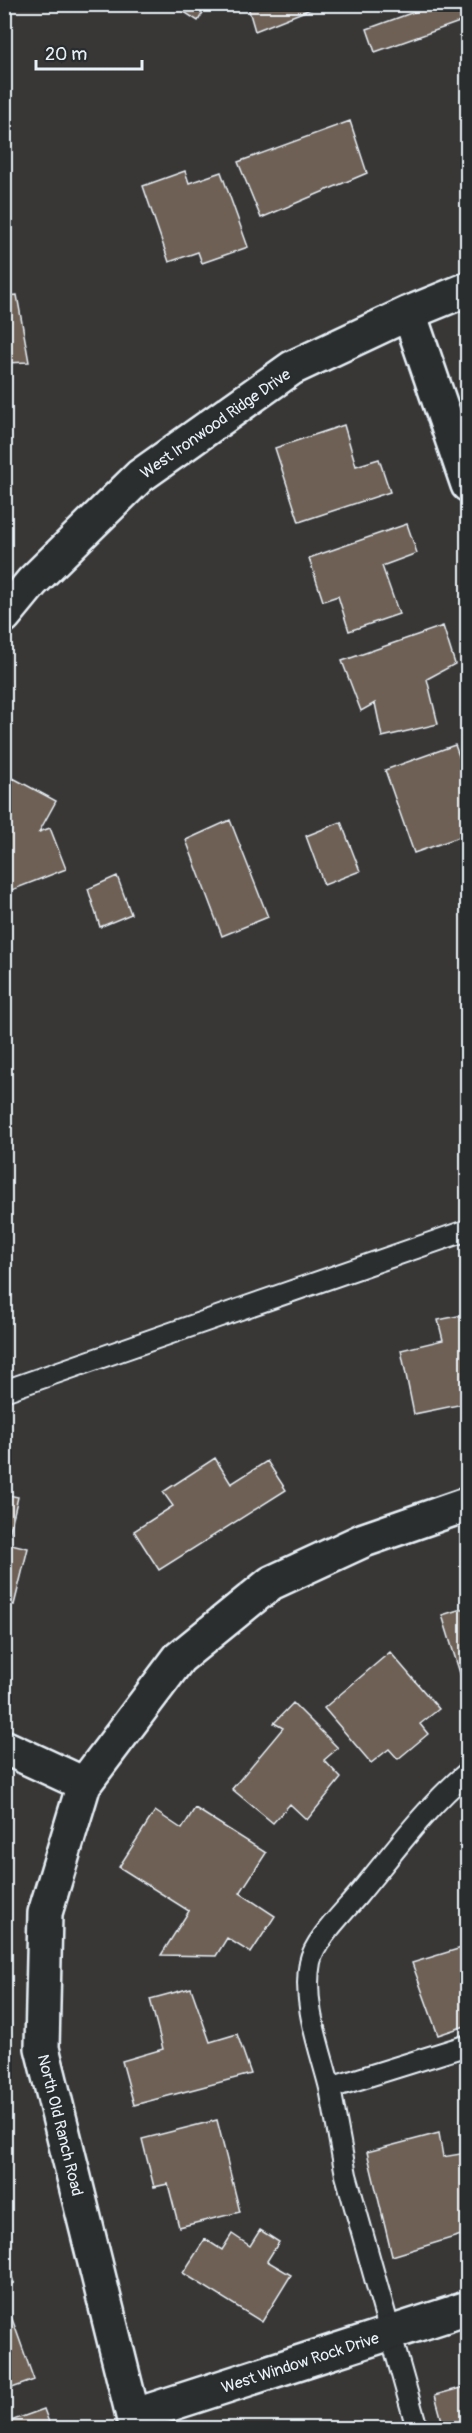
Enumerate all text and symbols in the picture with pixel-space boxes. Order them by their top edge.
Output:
scale bar [36,33,142,71]
text: 20 m [45,43,87,66]
street label: West Ironwood Ridge Drive [137,364,295,483]
street label: North Old Ranch Road [33,2052,87,2198]
street label: West Window Rock Drive [219,2328,382,2398]

